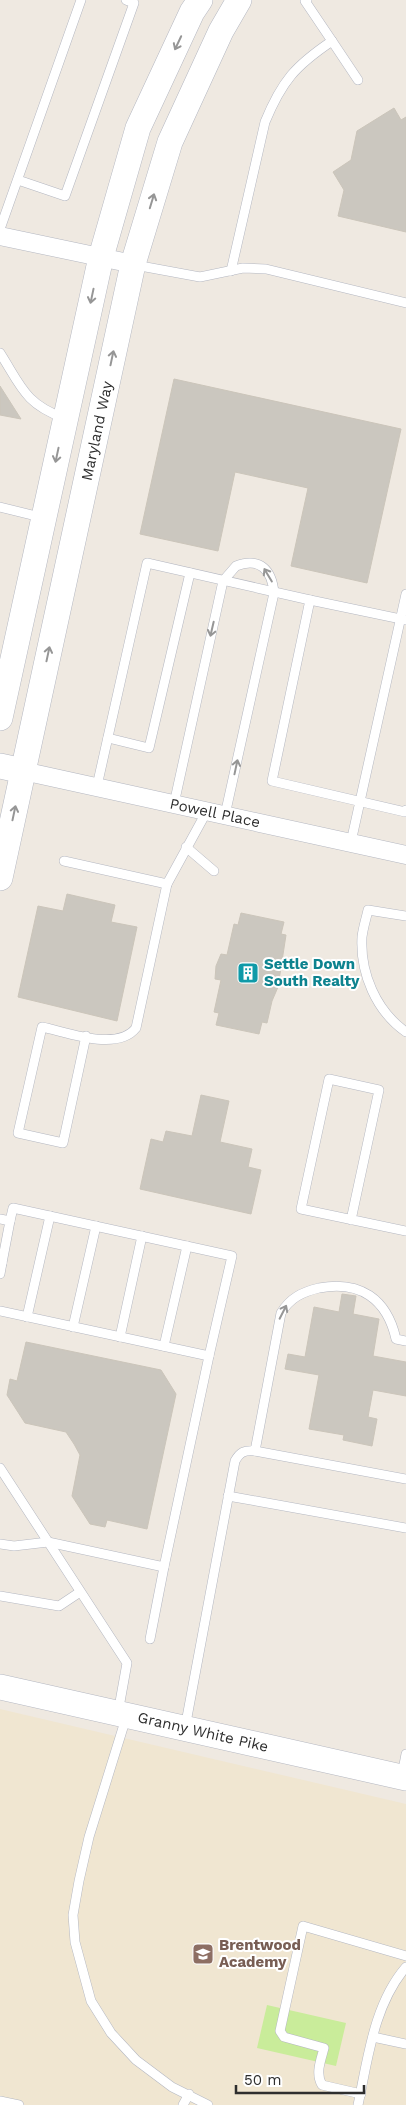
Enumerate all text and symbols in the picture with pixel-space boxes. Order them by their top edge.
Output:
one-way arrow [172,35,182,50]
one-way arrow [148,194,157,209]
one-way arrow [87,288,96,304]
one-way arrow [108,351,118,367]
street label: Maryland Way [78,379,116,482]
one-way arrow [52,446,62,462]
one-way arrow [263,569,273,583]
one-way arrow [207,620,217,636]
one-way arrow [44,647,54,663]
one-way arrow [232,760,241,776]
street label: Powell Place [168,795,262,831]
one-way arrow [10,805,19,821]
place label: Settle Down South Realty [264,955,360,990]
building icon: Settle Down South Realty [236,961,260,985]
one-way arrow [278,1304,288,1319]
street label: Granny White Pike [136,1708,270,1756]
place label: Brentwood Academy [219,1936,301,1971]
school or university icon: Brentwood Academy [191,1942,215,1966]
scale bar [236,2062,364,2094]
text: 50 m [244,2071,281,2089]

